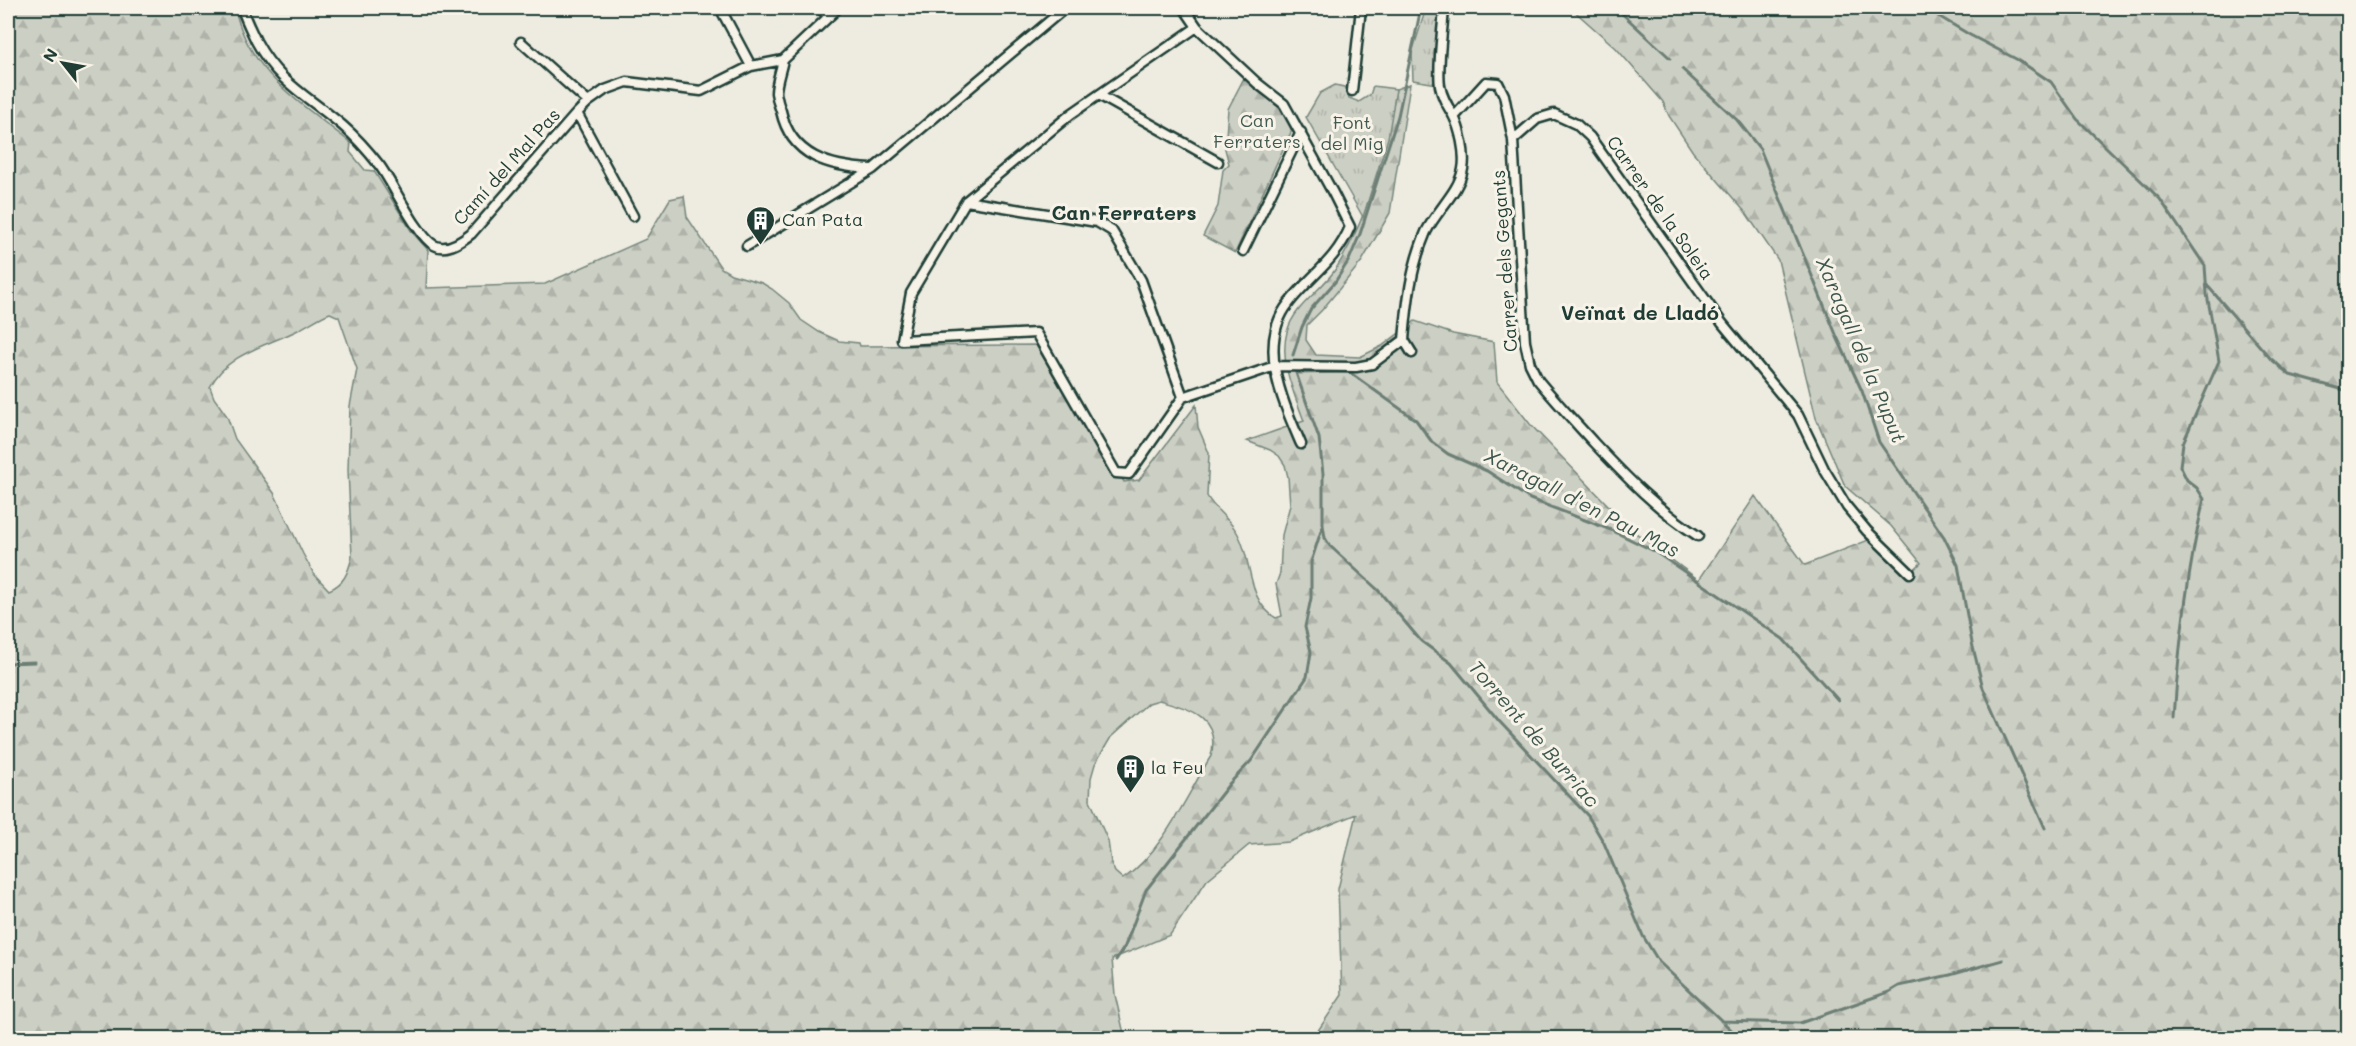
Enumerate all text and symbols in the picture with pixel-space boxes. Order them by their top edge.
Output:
north arrow [33,33,93,93]
text: N [38,44,62,66]
street label: Camí del Mal Pas [447,103,565,230]
park label: Can Ferraters [1213,108,1301,153]
park label: Font del Mig [1320,110,1384,155]
street label: Carrer de la Soleia [1602,130,1720,284]
street label: Carrer dels Gegants [1486,169,1522,353]
district label: Can Ferraters [1052,199,1196,225]
building icon: Can Pata [745,204,777,246]
place label: Can Pata [782,207,863,231]
water label: Xaragall de la Puput [1811,253,1913,446]
district label: Veïnat de Lladó [1561,299,1719,325]
water label: Xaragall d'en Pau Mas [1480,442,1685,563]
water label: Torrent de Burriac [1464,654,1606,813]
building icon: la Feu [1114,752,1146,794]
place label: la Feu [1151,755,1204,779]

